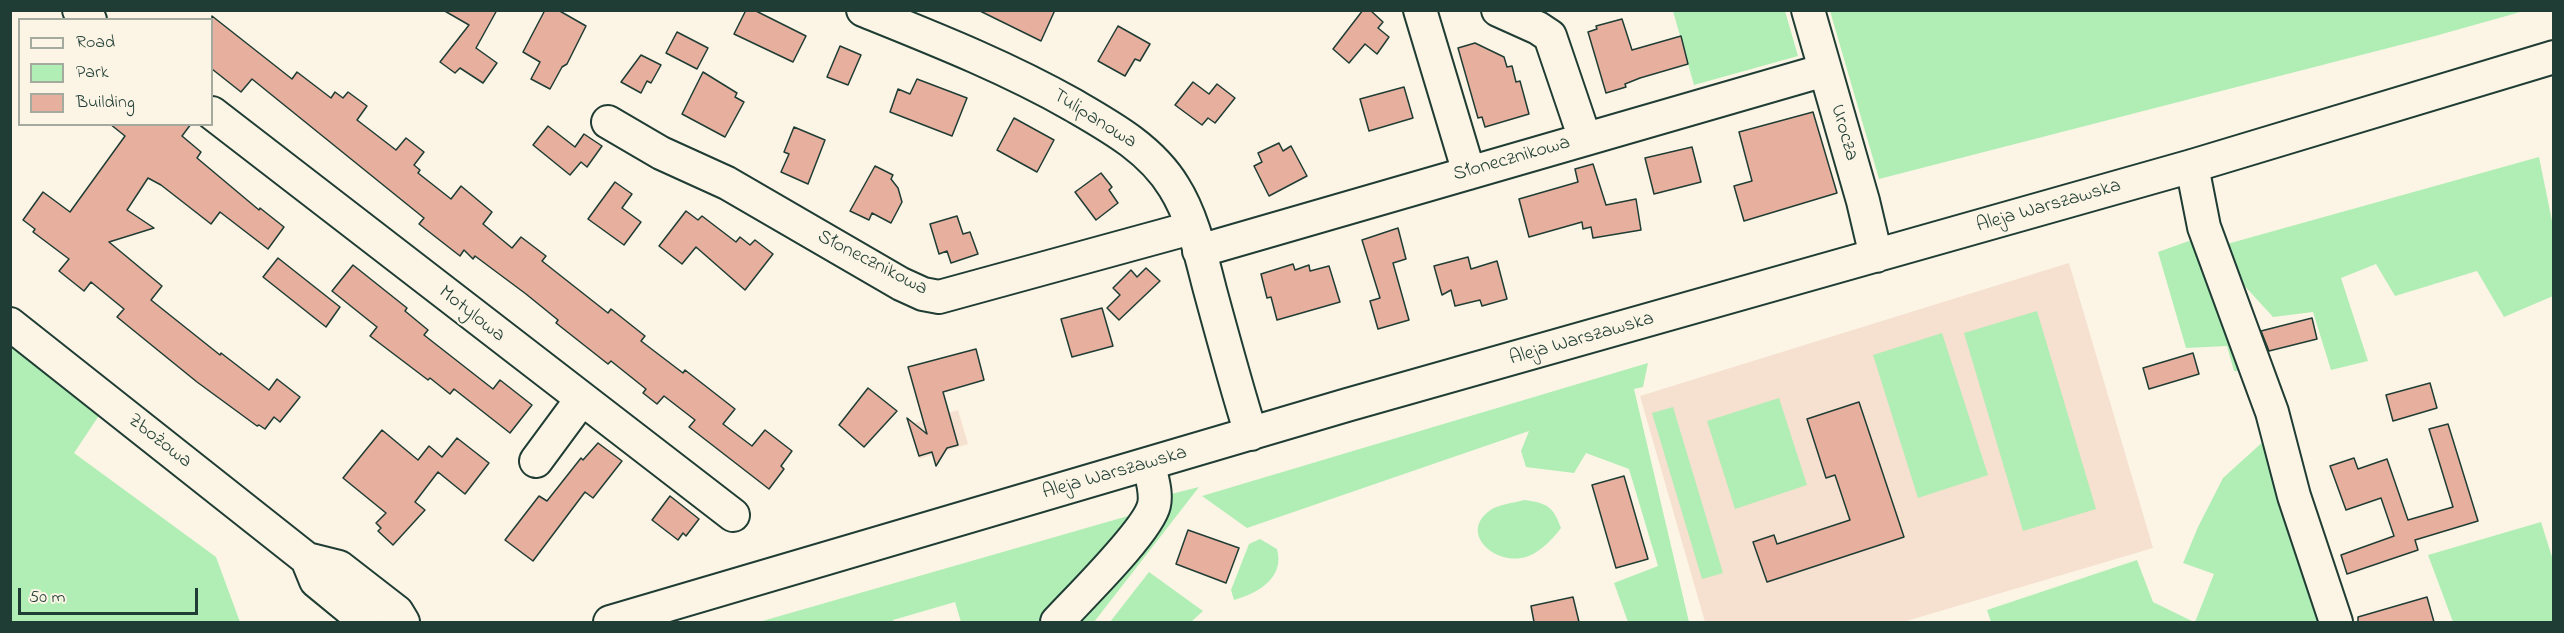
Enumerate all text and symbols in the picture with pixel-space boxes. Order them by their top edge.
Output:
legend [18,18,213,126]
text: Road [76,30,115,56]
text: Park [76,60,109,86]
street label: Tulipanowa [1048,85,1140,155]
text: Building [76,90,135,116]
street label: Urocza [1824,102,1862,164]
street label: Słonecznikowa [1451,132,1573,188]
street label: Aleja Warszawska [1974,175,2124,239]
street label: Słonecznikowa [813,226,931,302]
street label: Motylowa [433,282,509,348]
street label: Aleja Warszawska [1507,308,1657,372]
street label: Zbożowa [122,409,196,475]
street label: Aleja Warszawska [1040,442,1190,506]
scale bar [21,576,201,614]
text: 50 m [29,585,66,611]

